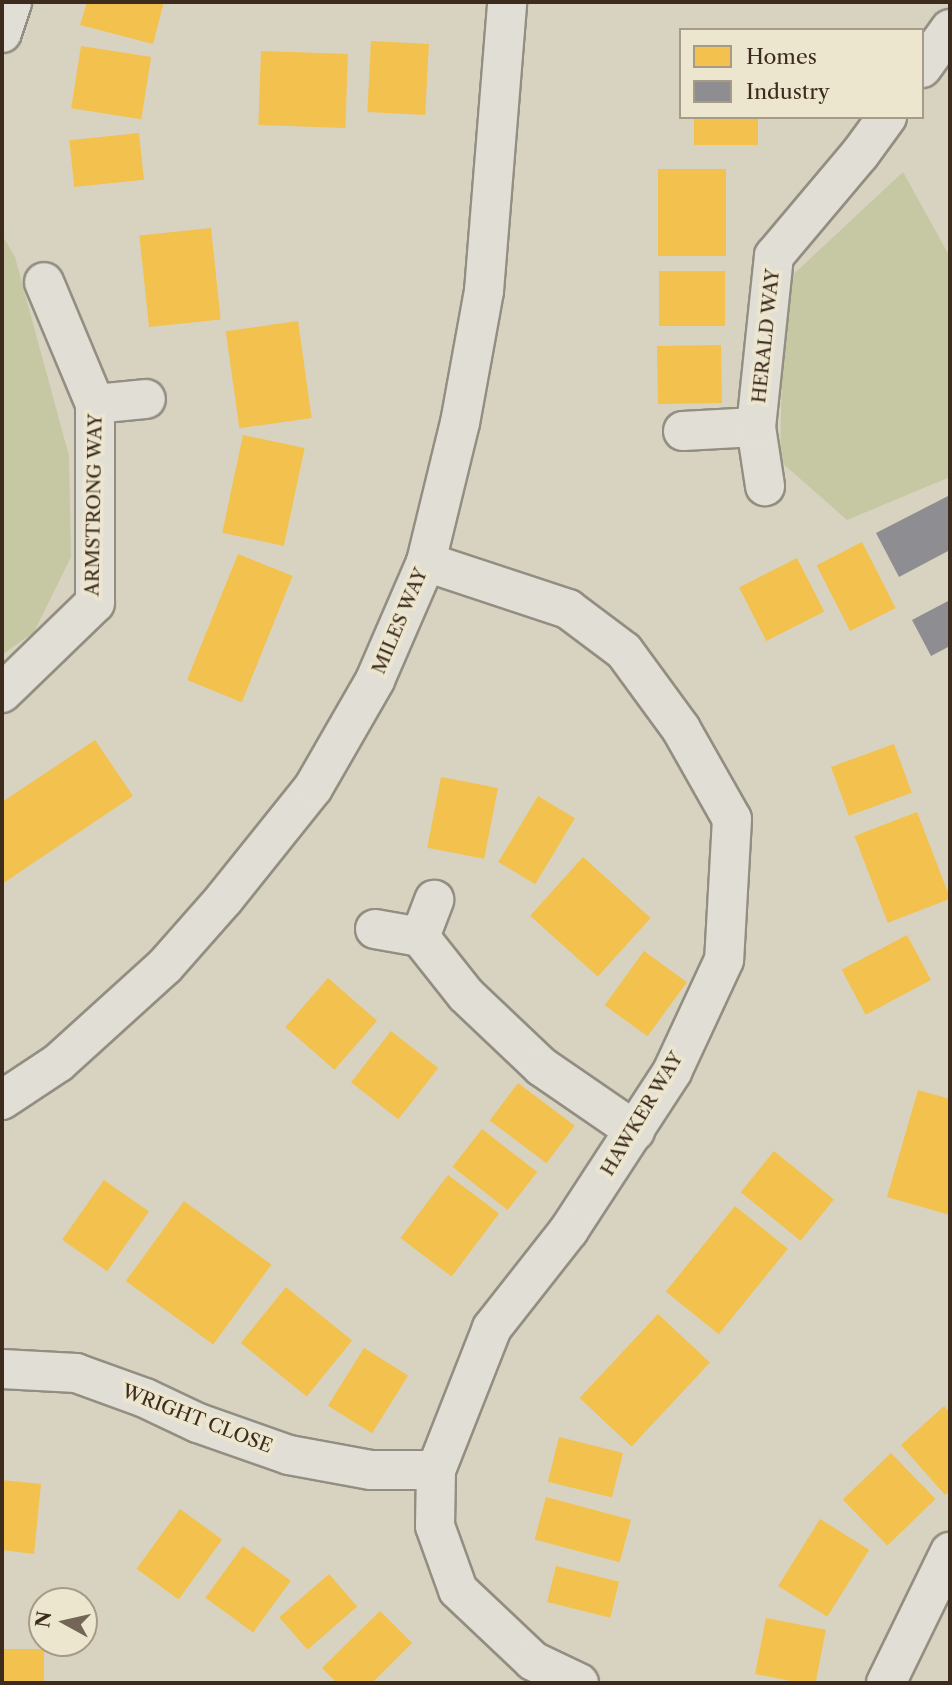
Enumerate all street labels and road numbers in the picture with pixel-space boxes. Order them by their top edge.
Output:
street label: HERALD WAY [748,267,784,405]
street label: ARMSTRONG WAY [81,413,107,597]
street label: MILES WAY [367,564,433,678]
street label: HAWKER WAY [596,1047,688,1181]
street label: WRIGHT CLOSE [118,1380,276,1458]

